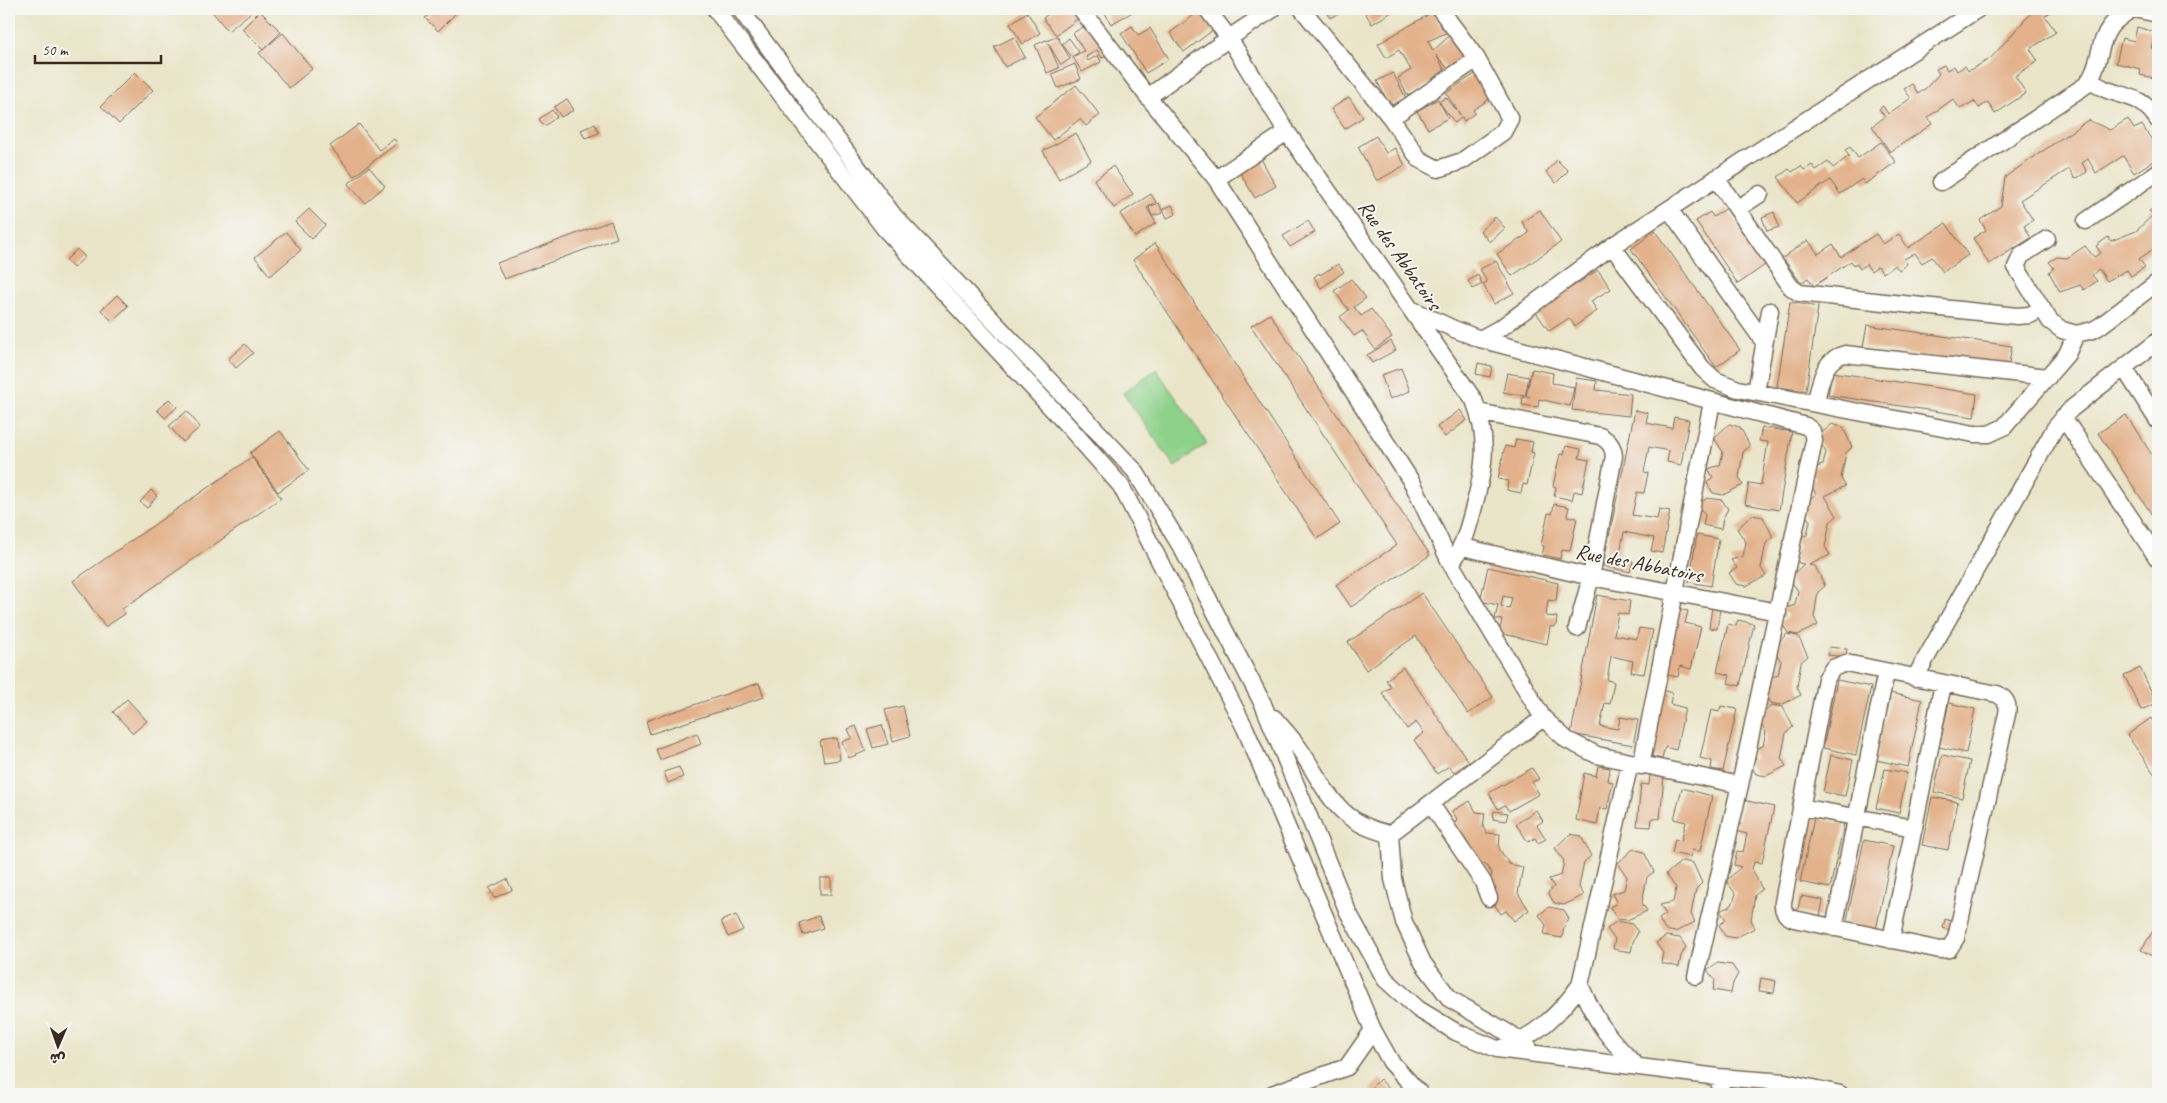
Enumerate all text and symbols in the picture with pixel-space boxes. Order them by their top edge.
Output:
scale bar [35,32,161,64]
text: 50 m [42,41,69,60]
street label: Rue des Abbatoirs [1353,195,1449,317]
street label: Rue des Abbatoirs [1573,538,1706,588]
north arrow [32,1020,82,1070]
text: ش [50,1050,66,1067]

